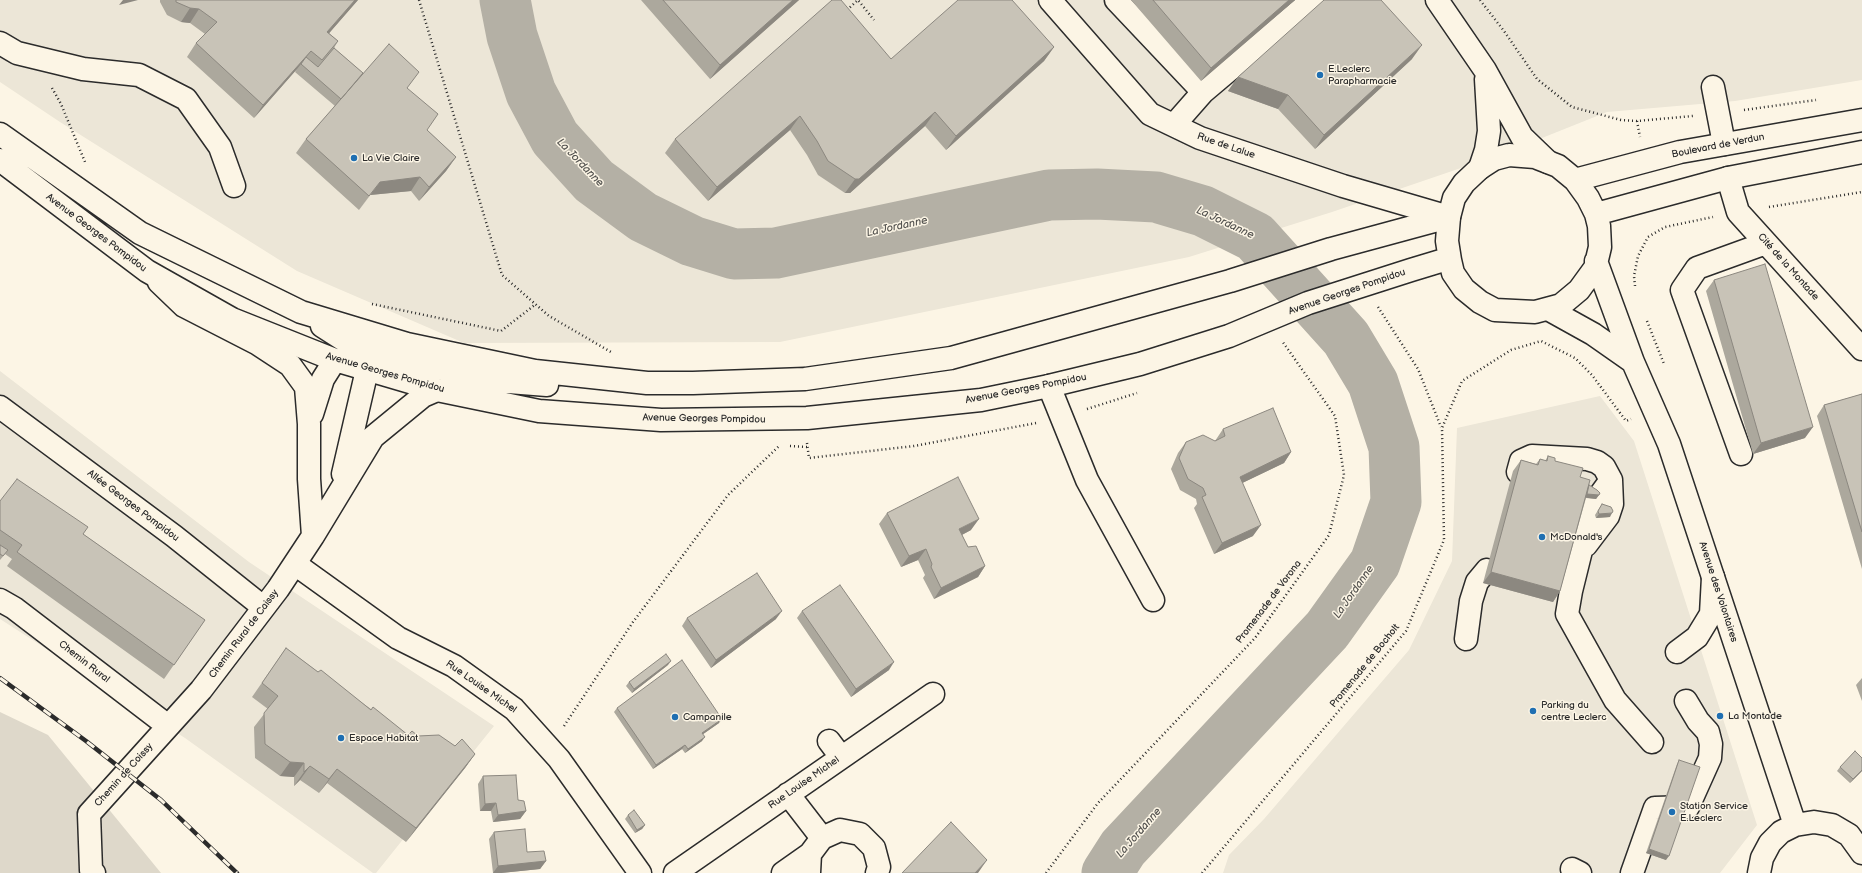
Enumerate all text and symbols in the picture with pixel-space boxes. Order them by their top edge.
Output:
place label: E.Leclerc Parapharmacie [1328,63,1397,86]
marker: E.Leclerc Parapharmacie [1315,70,1325,80]
street label: Rue de Lalue [1195,130,1257,162]
street label: Boulevard de Verdun [1671,131,1765,161]
water label: La Jordanne [554,136,606,190]
place label: La Vie Claire [362,152,420,164]
marker: La Vie Claire [349,153,359,163]
street label: Avenue Georges Pompidou [43,191,149,275]
water label: La Jordanne [1194,204,1256,242]
water label: La Jordanne [865,214,929,240]
street label: Cité de la Montade [1755,231,1821,303]
street label: Avenue Georges Pompidou [1287,266,1407,318]
street label: Avenue Georges Pompidou [324,350,446,396]
street label: Avenue Georges Pompidou [964,371,1088,407]
street label: Avenue Georges Pompidou [642,412,766,426]
street label: Allée Georges Pompidou [85,468,181,544]
place label: McDonald's [1550,531,1602,543]
marker: McDonald's [1537,532,1547,542]
street label: Avenue des Volontaires [1696,540,1740,644]
street label: Promenade de Vorona [1234,558,1304,646]
water label: La Jordanne [1331,563,1377,621]
street label: Chemin Rural de Caissy [207,587,281,681]
street label: Promenade de Bocholt [1328,622,1402,710]
street label: Chemin Rural [56,638,112,686]
street label: Rue Louise Michel [443,658,519,716]
place label: Parking du centre Leclerc [1541,699,1607,722]
marker: Parking du centre Leclerc [1528,706,1538,716]
place label: La Montade [1728,710,1782,722]
place label: Campanile [683,711,732,723]
marker: La Montade [1715,711,1725,721]
marker: Campanile [670,712,680,722]
place label: Espace Habitat [349,732,418,744]
marker: Espace Habitat [336,733,346,743]
street label: Chemin de Coissy [92,741,156,809]
street label: Rue Louise Michel [766,754,842,812]
place label: Station Service E.Leclerc [1680,800,1748,824]
water label: La Jordanne [1114,805,1164,861]
marker: Station Service E.Leclerc [1667,807,1677,817]

